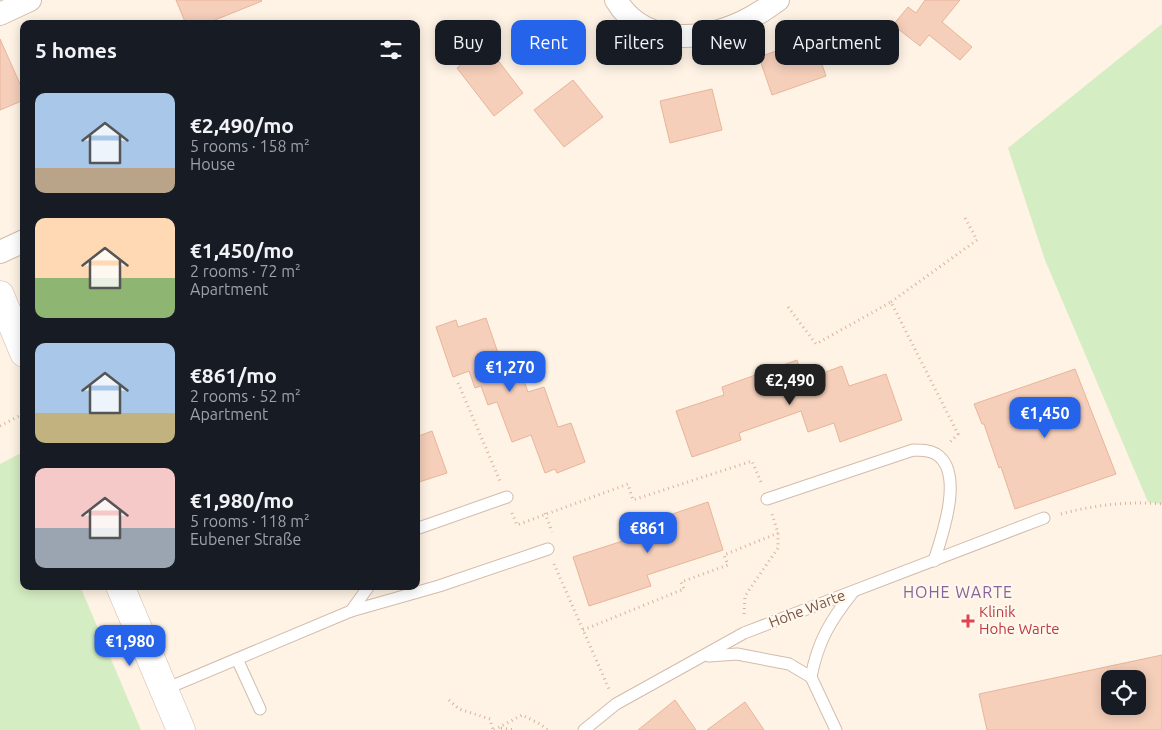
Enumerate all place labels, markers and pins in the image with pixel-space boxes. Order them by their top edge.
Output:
pin: €1,270 [469,350,551,393]
pin: €2,490 [749,364,831,406]
pin: €1,450 [1004,396,1086,439]
pin: €861 [618,512,678,554]
place label: Klinik Hohe Warte [979,603,1060,637]
marker: Klinik Hohe Warte [961,614,975,628]
pin: €1,980 [89,624,171,667]

